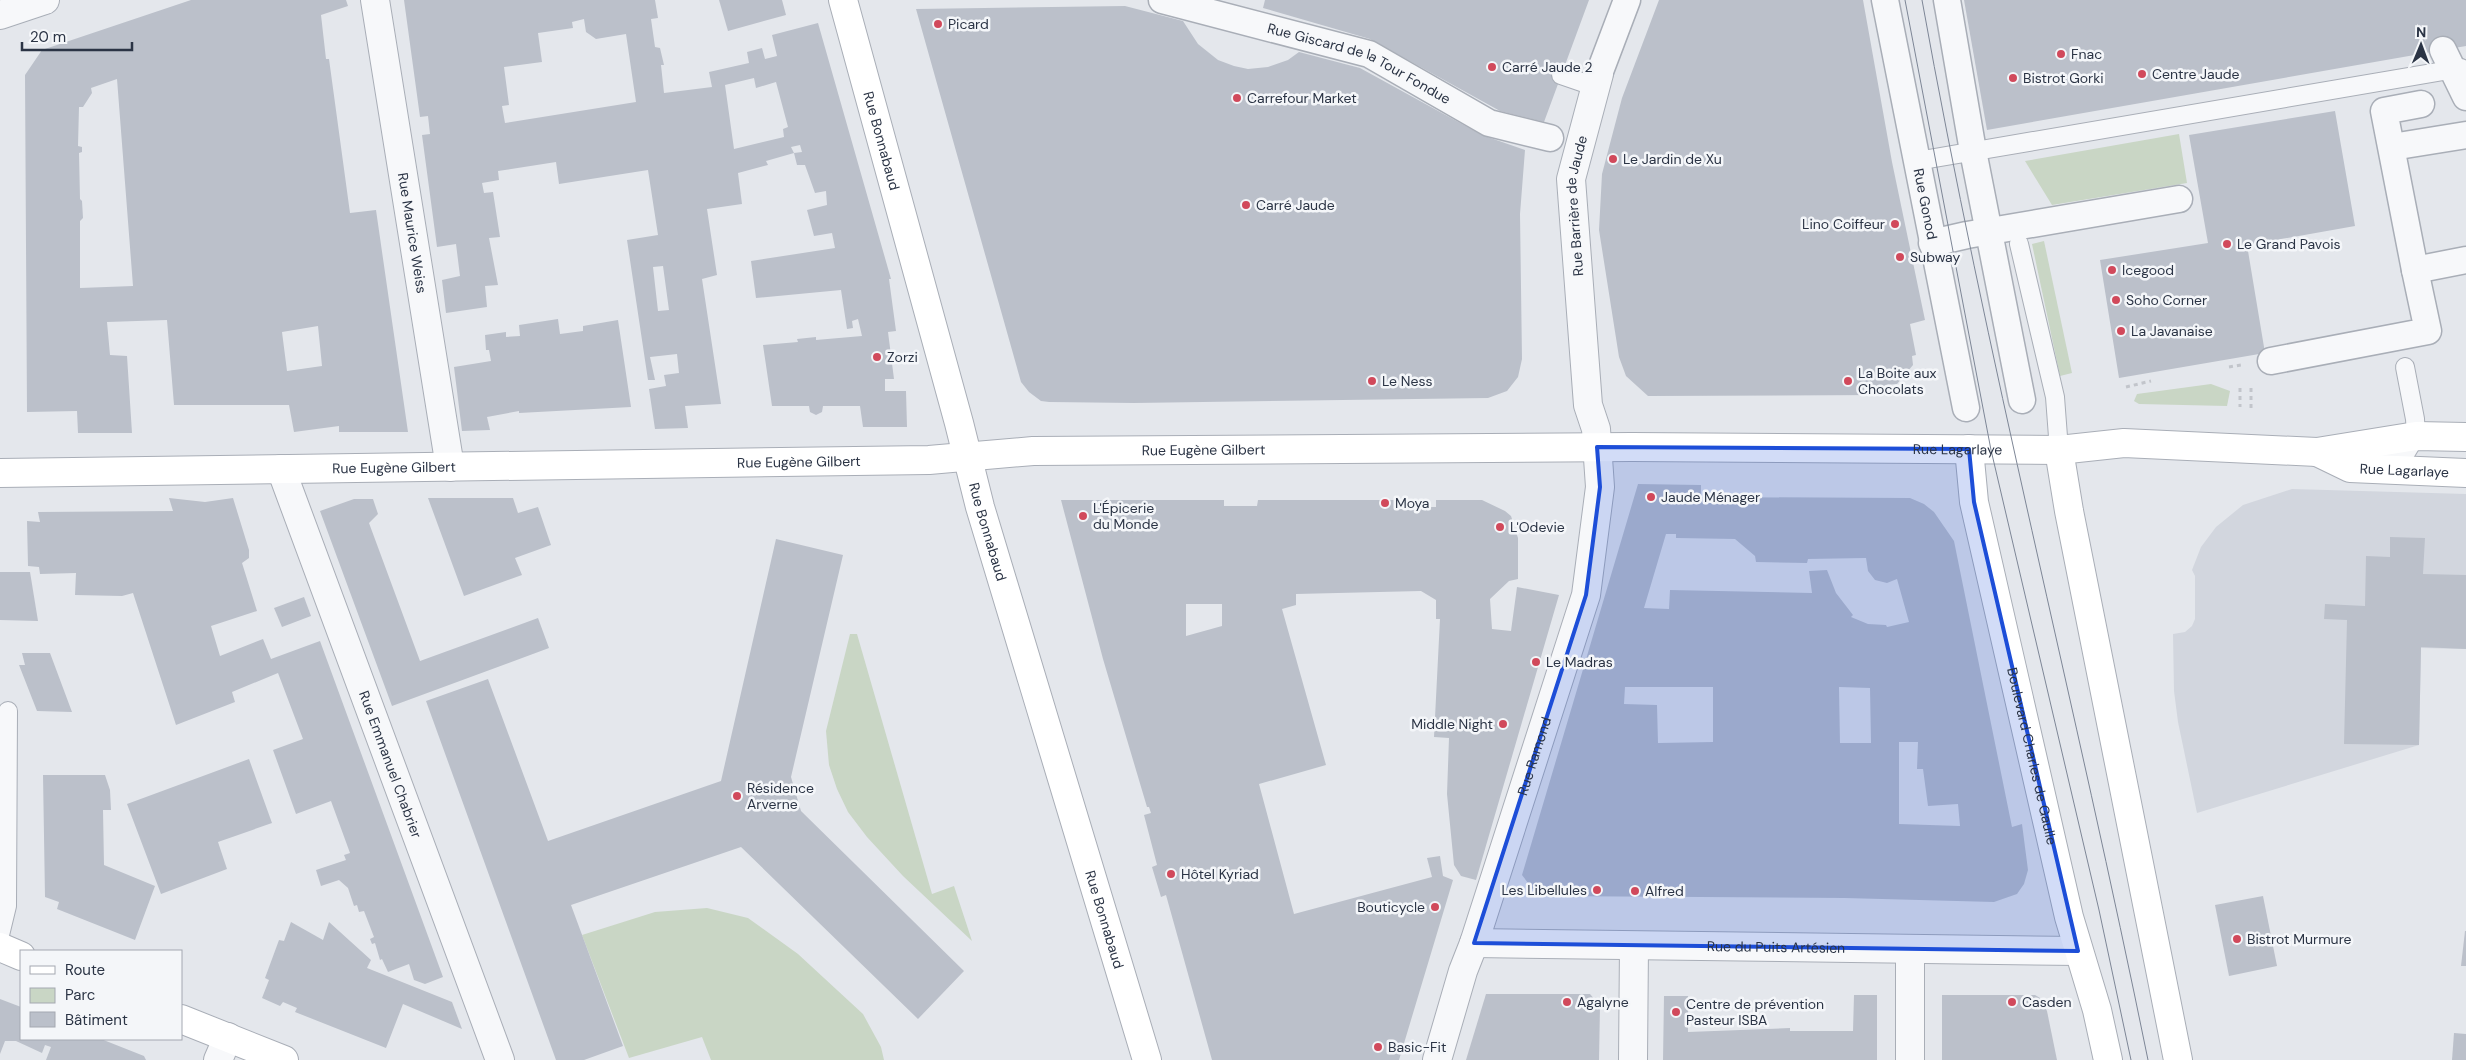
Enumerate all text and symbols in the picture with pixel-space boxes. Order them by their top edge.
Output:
place label: Picard [948,15,989,33]
marker: Picard [932,18,944,30]
street label: Rue Giscard de la Tour Fondue [1266,19,1454,108]
scale bar [22,20,132,52]
north arrow [2396,20,2446,70]
text: N [2416,23,2426,41]
text: 20 m [30,27,66,47]
place label: Fnac [2071,45,2102,63]
marker: Fnac [2055,48,2067,60]
place label: Carré Jaude 2 [1502,58,1593,76]
marker: Carré Jaude 2 [1486,61,1498,73]
place label: Centre Jaude [2152,65,2240,83]
marker: Centre Jaude [2136,68,2148,80]
place label: Bistrot Gorki [2023,69,2104,87]
marker: Bistrot Gorki [2007,72,2019,84]
street label: Rue Bonnabaud [859,89,904,192]
place label: Carrefour Market [1247,89,1357,107]
marker: Carrefour Market [1231,92,1243,104]
street label: Rue Barrière de Jaude [1562,133,1591,277]
place label: Le Jardin de Xu [1623,150,1722,168]
marker: Le Jardin de Xu [1607,153,1619,165]
street label: Rue Gonod [1910,167,1941,241]
street label: Rue Maurice Weiss [394,171,431,295]
place label: Carré Jaude [1256,196,1335,214]
marker: Carré Jaude [1240,199,1252,211]
place label: Lino Coiffeur [1802,215,1885,233]
marker: Lino Coiffeur [1889,218,1901,230]
place label: Le Grand Pavois [2237,235,2341,253]
marker: Le Grand Pavois [2221,238,2233,250]
place label: Subway [1910,248,1960,266]
marker: Subway [1894,251,1906,263]
place label: Icegood [2122,261,2174,279]
marker: Icegood [2106,264,2118,276]
place label: Soho Corner [2126,291,2207,309]
marker: Soho Corner [2110,294,2122,306]
place label: La Javanaise [2131,322,2213,340]
marker: La Javanaise [2115,325,2127,337]
place label: Zorzi [887,348,918,366]
marker: Zorzi [871,351,883,363]
place label: La Boite aux Chocolats [1858,364,1936,398]
place label: Le Ness [1382,372,1432,390]
marker: Le Ness [1366,375,1378,387]
marker: La Boite aux Chocolats [1842,375,1854,387]
street label: Rue Eugène Gilbert [1142,440,1265,459]
street label: Rue Lagarlaye [1913,440,2002,459]
street label: Rue Eugène Gilbert [737,452,861,472]
street label: Rue Eugène Gilbert [332,458,456,477]
street label: Rue Lagarlaye [2359,459,2449,481]
street label: Rue Bonnabaud [965,480,1011,583]
place label: Jaude Ménager [1661,488,1760,506]
marker: Jaude Ménager [1645,491,1657,503]
place label: Moya [1395,494,1429,512]
marker: Moya [1379,497,1391,509]
place label: L'Épicerie du Monde [1093,499,1158,533]
marker: L'Épicerie du Monde [1077,510,1089,522]
place label: L'Odevie [1510,518,1565,536]
marker: L'Odevie [1494,521,1506,533]
place label: Le Madras [1546,653,1613,671]
marker: Le Madras [1530,656,1542,668]
street label: Boulevard Charles de Gaulle [2003,666,2061,847]
street label: Rue Emmanuel Chabrier [355,688,426,840]
place label: Middle Night [1411,715,1493,733]
street label: Rue Ramond [1513,715,1555,798]
marker: Middle Night [1497,718,1509,730]
place label: Résidence Arverne [747,779,814,813]
marker: Résidence Arverne [731,790,743,802]
place label: Hôtel Kyriad [1181,865,1259,883]
street label: Rue Bonnabaud [1081,868,1128,971]
marker: Hôtel Kyriad [1165,868,1177,880]
place label: Les Libellules [1501,881,1587,899]
place label: Alfred [1645,882,1684,900]
marker: Les Libellules [1591,884,1603,896]
marker: Alfred [1629,885,1641,897]
place label: Bouticycle [1357,898,1425,916]
marker: Bouticycle [1429,901,1441,913]
place label: Bistrot Murmure [2247,930,2352,948]
marker: Bistrot Murmure [2231,933,2243,945]
street label: Rue du Puits Artésien [1707,937,1845,957]
legend [20,950,182,1040]
text: Route [65,960,105,980]
text: Parc [65,985,95,1005]
place label: Agalyne [1577,993,1629,1011]
place label: Casden [2022,993,2071,1011]
place label: Centre de prévention Pasteur ISBA [1686,995,1824,1029]
marker: Agalyne [1561,996,1573,1008]
marker: Casden [2006,996,2018,1008]
marker: Centre de prévention Pasteur ISBA [1670,1006,1682,1018]
text: Bâtiment [65,1010,128,1030]
place label: Basic-Fit [1388,1038,1446,1056]
marker: Basic-Fit [1372,1041,1384,1053]

